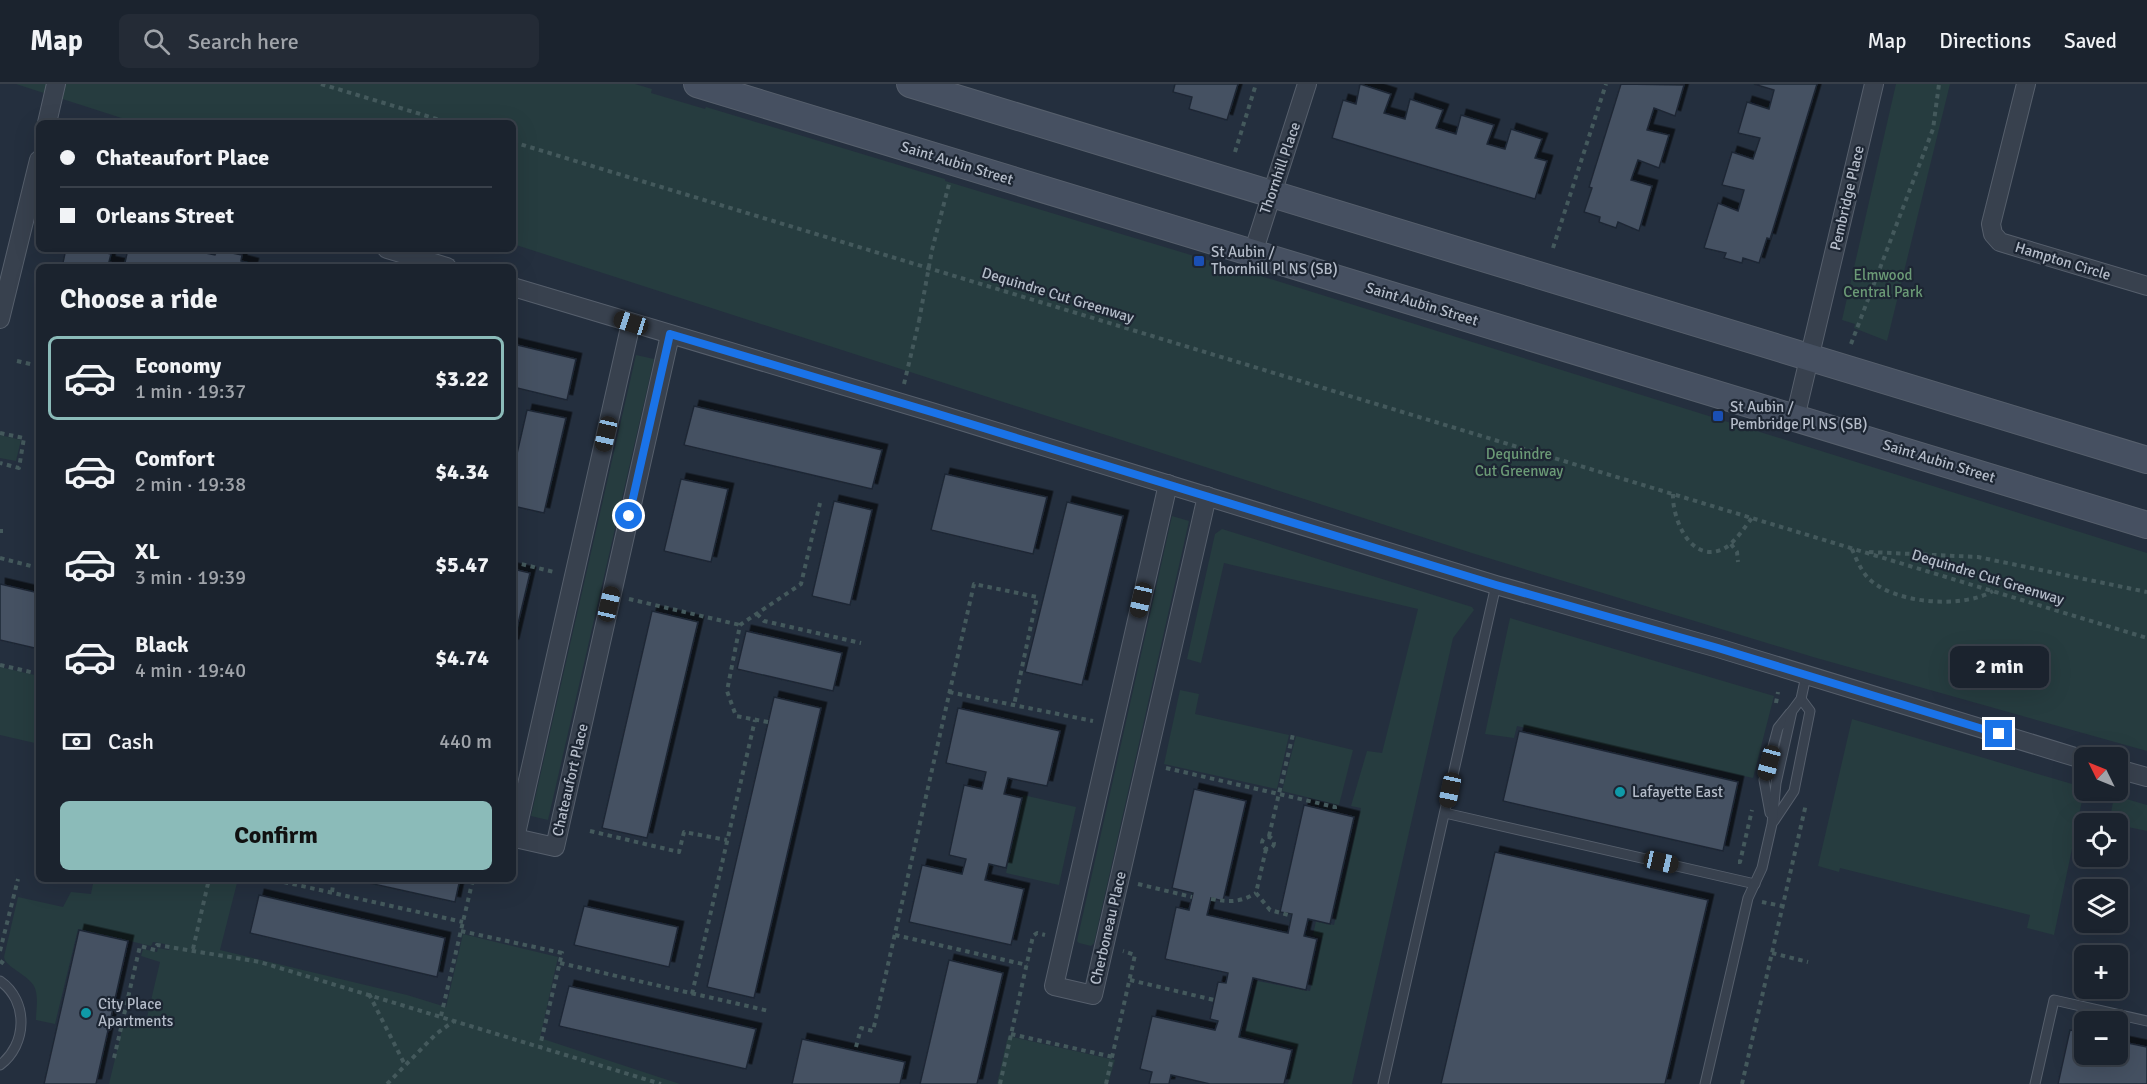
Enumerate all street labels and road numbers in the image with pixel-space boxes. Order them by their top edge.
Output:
street label: Thornhill Place [1256,120,1304,216]
street label: Saint Aubin Street [899,137,1015,189]
street label: Pembridge Place [1826,144,1868,252]
street label: Hampton Circle [2013,238,2113,284]
street label: Dequindre Cut Greenway [980,263,1136,327]
street label: Saint Aubin Street [1364,278,1480,330]
street label: Saint Aubin Street [1881,435,1997,487]
street label: Dequindre Cut Greenway [1910,545,2066,609]
street label: Chateaufort Place [548,722,592,838]
street label: Cherboneau Place [1086,870,1130,986]

